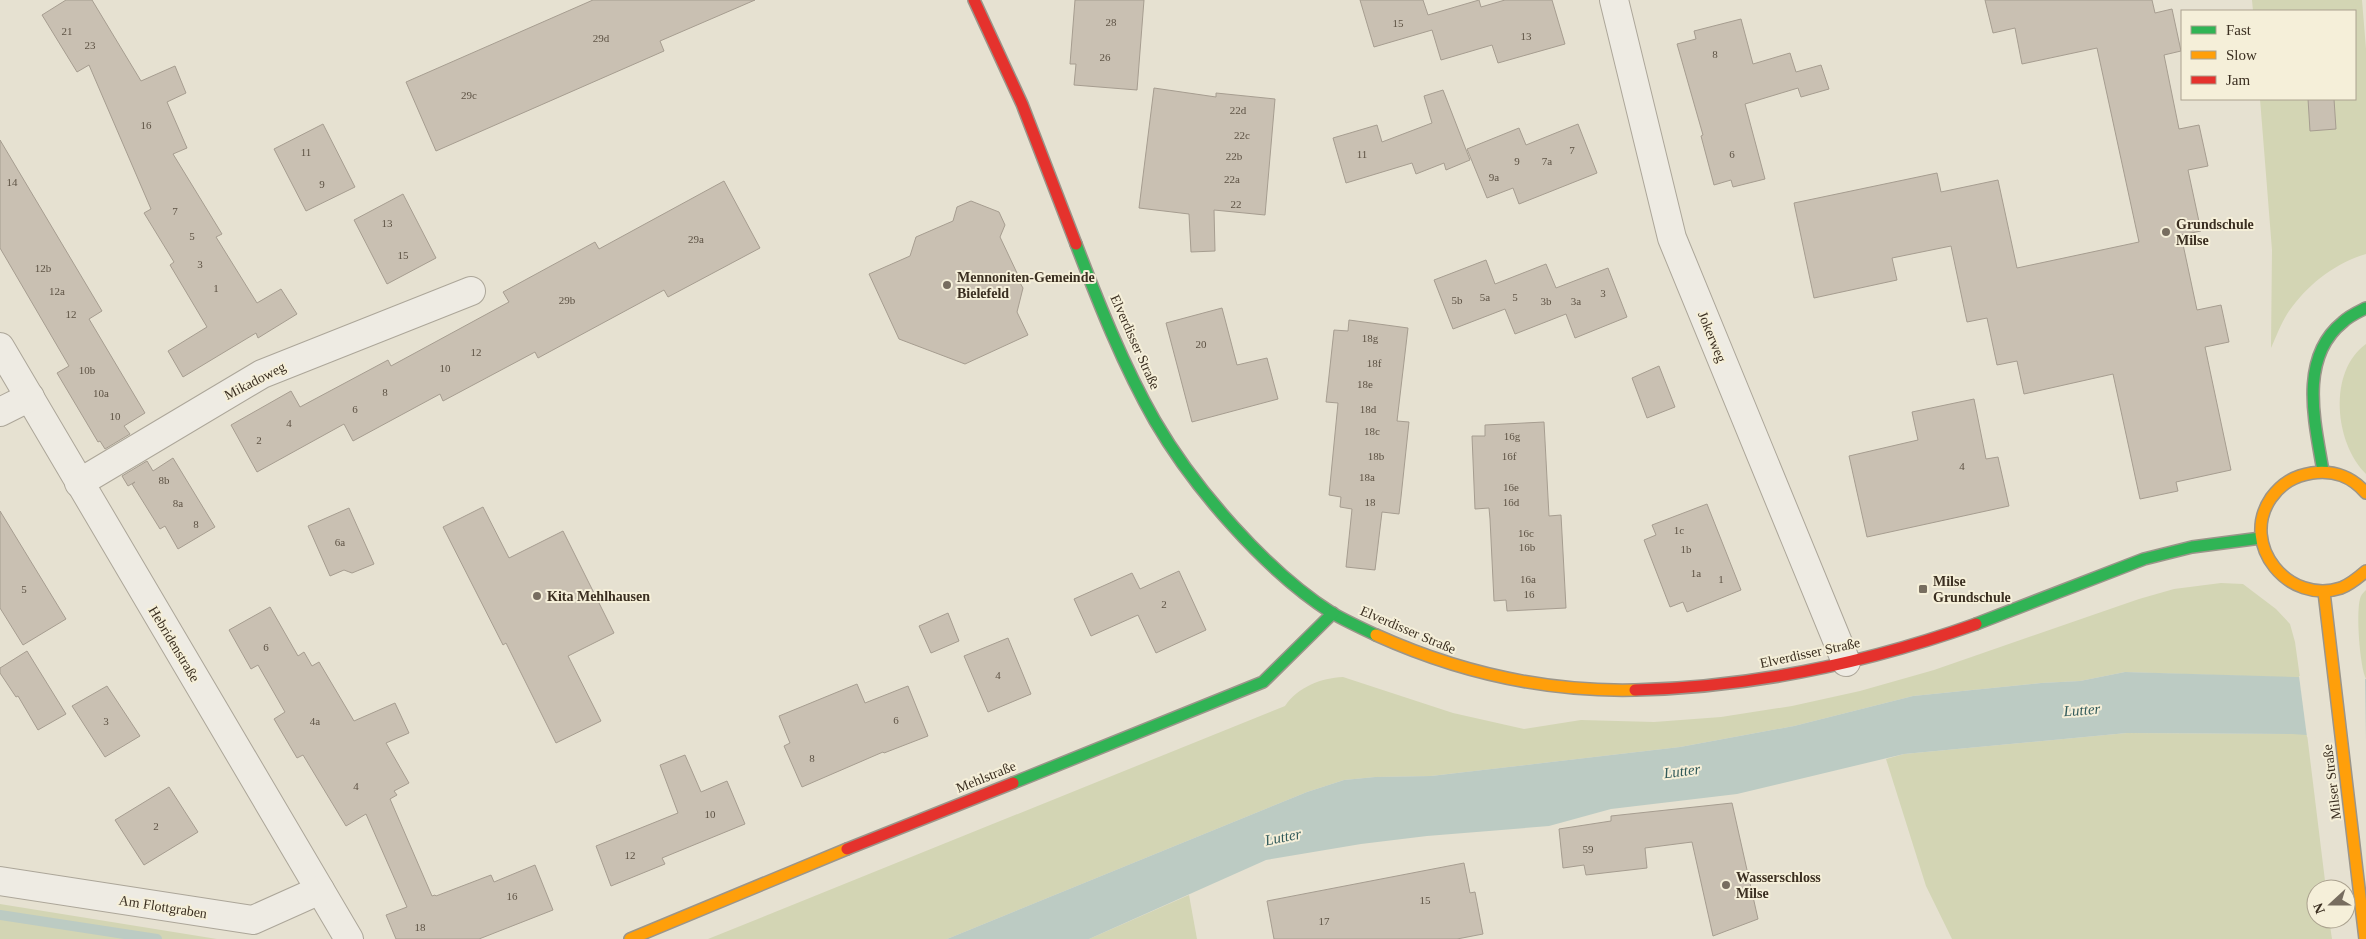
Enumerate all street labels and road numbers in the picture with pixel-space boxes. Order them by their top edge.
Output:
street label: Elverdisser Straße [1107,292,1163,392]
street label: Jokerweg [1695,309,1729,365]
street label: Mikadoweg [222,359,288,403]
street label: Hebridenstraße [146,603,202,685]
street label: Elverdisser Straße [1358,603,1458,657]
street label: Elverdisser Straße [1758,635,1862,671]
street label: Milser Straße [2320,743,2344,821]
street label: Mehlstraße [954,758,1018,796]
street label: Am Flottgraben [118,893,208,921]

